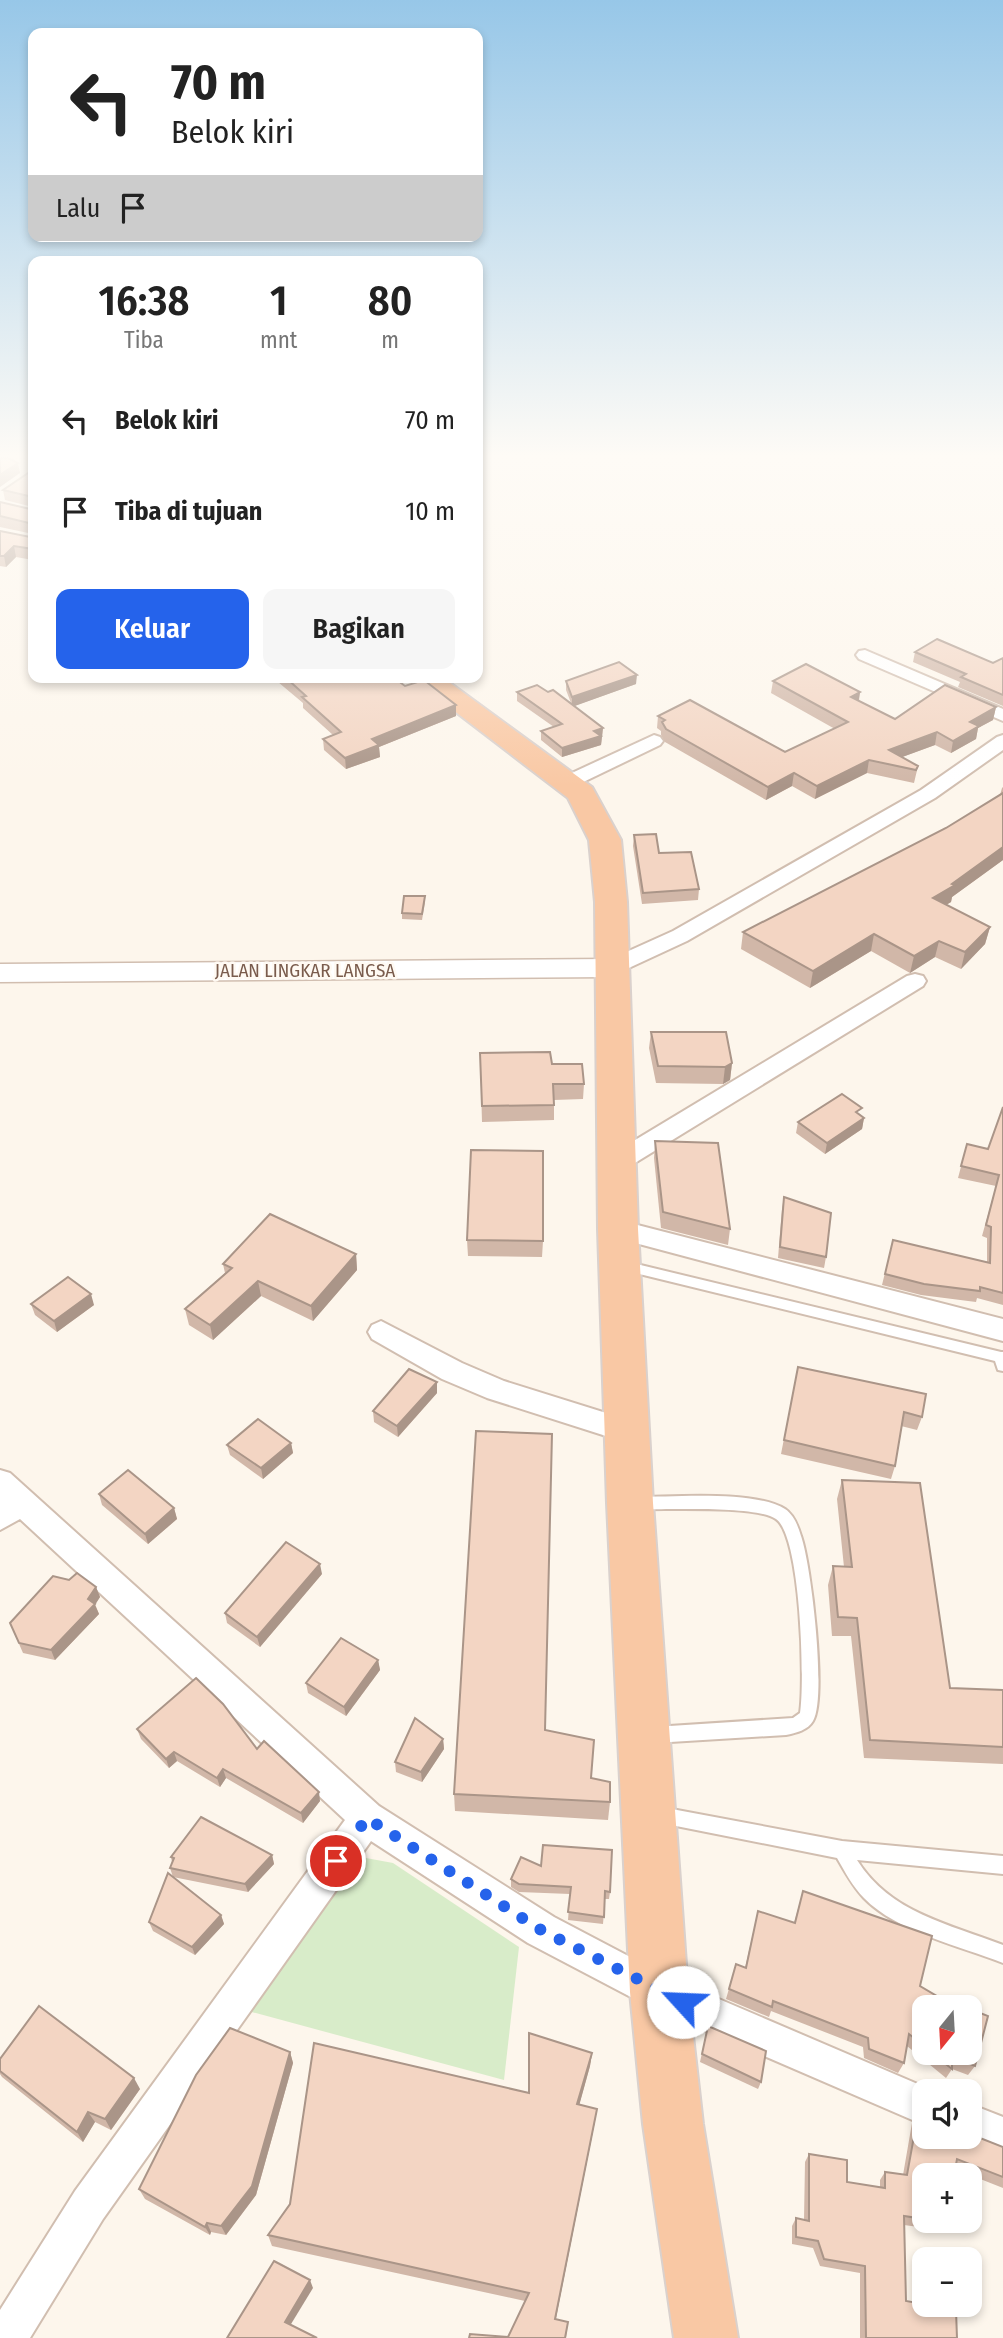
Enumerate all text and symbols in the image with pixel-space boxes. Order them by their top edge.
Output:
text: 70 m [171,53,266,112]
icon: left [56,56,147,147]
text: Belok kiri [171,113,294,151]
icon: arrive [114,189,152,227]
text: Lalu [56,193,100,224]
text: 16:38 [99,276,189,326]
text: 1 [270,276,287,326]
text: 80 [368,276,412,326]
text: Tiba [124,326,164,354]
text: mnt [260,326,297,354]
text: m [381,326,399,354]
icon: left [56,402,94,440]
text: Belok kiri [115,405,218,436]
text: 70 m [405,405,455,436]
icon: arrive [56,493,94,531]
text: Tiba di tujuan [115,496,262,527]
text: 10 m [405,496,455,527]
button: Keluar [56,589,249,669]
button: Bagikan [263,589,455,669]
street label: JALAN LINGKAR LANGSA [215,959,395,982]
pin [306,1831,366,1891]
icon: arrive [317,1842,355,1880]
position arrow [646,1965,720,2039]
north arrow [912,1995,982,2065]
map controls [912,1995,982,2317]
button: sound [912,2079,982,2149]
button: + [912,2163,982,2233]
button: − [912,2247,982,2317]

